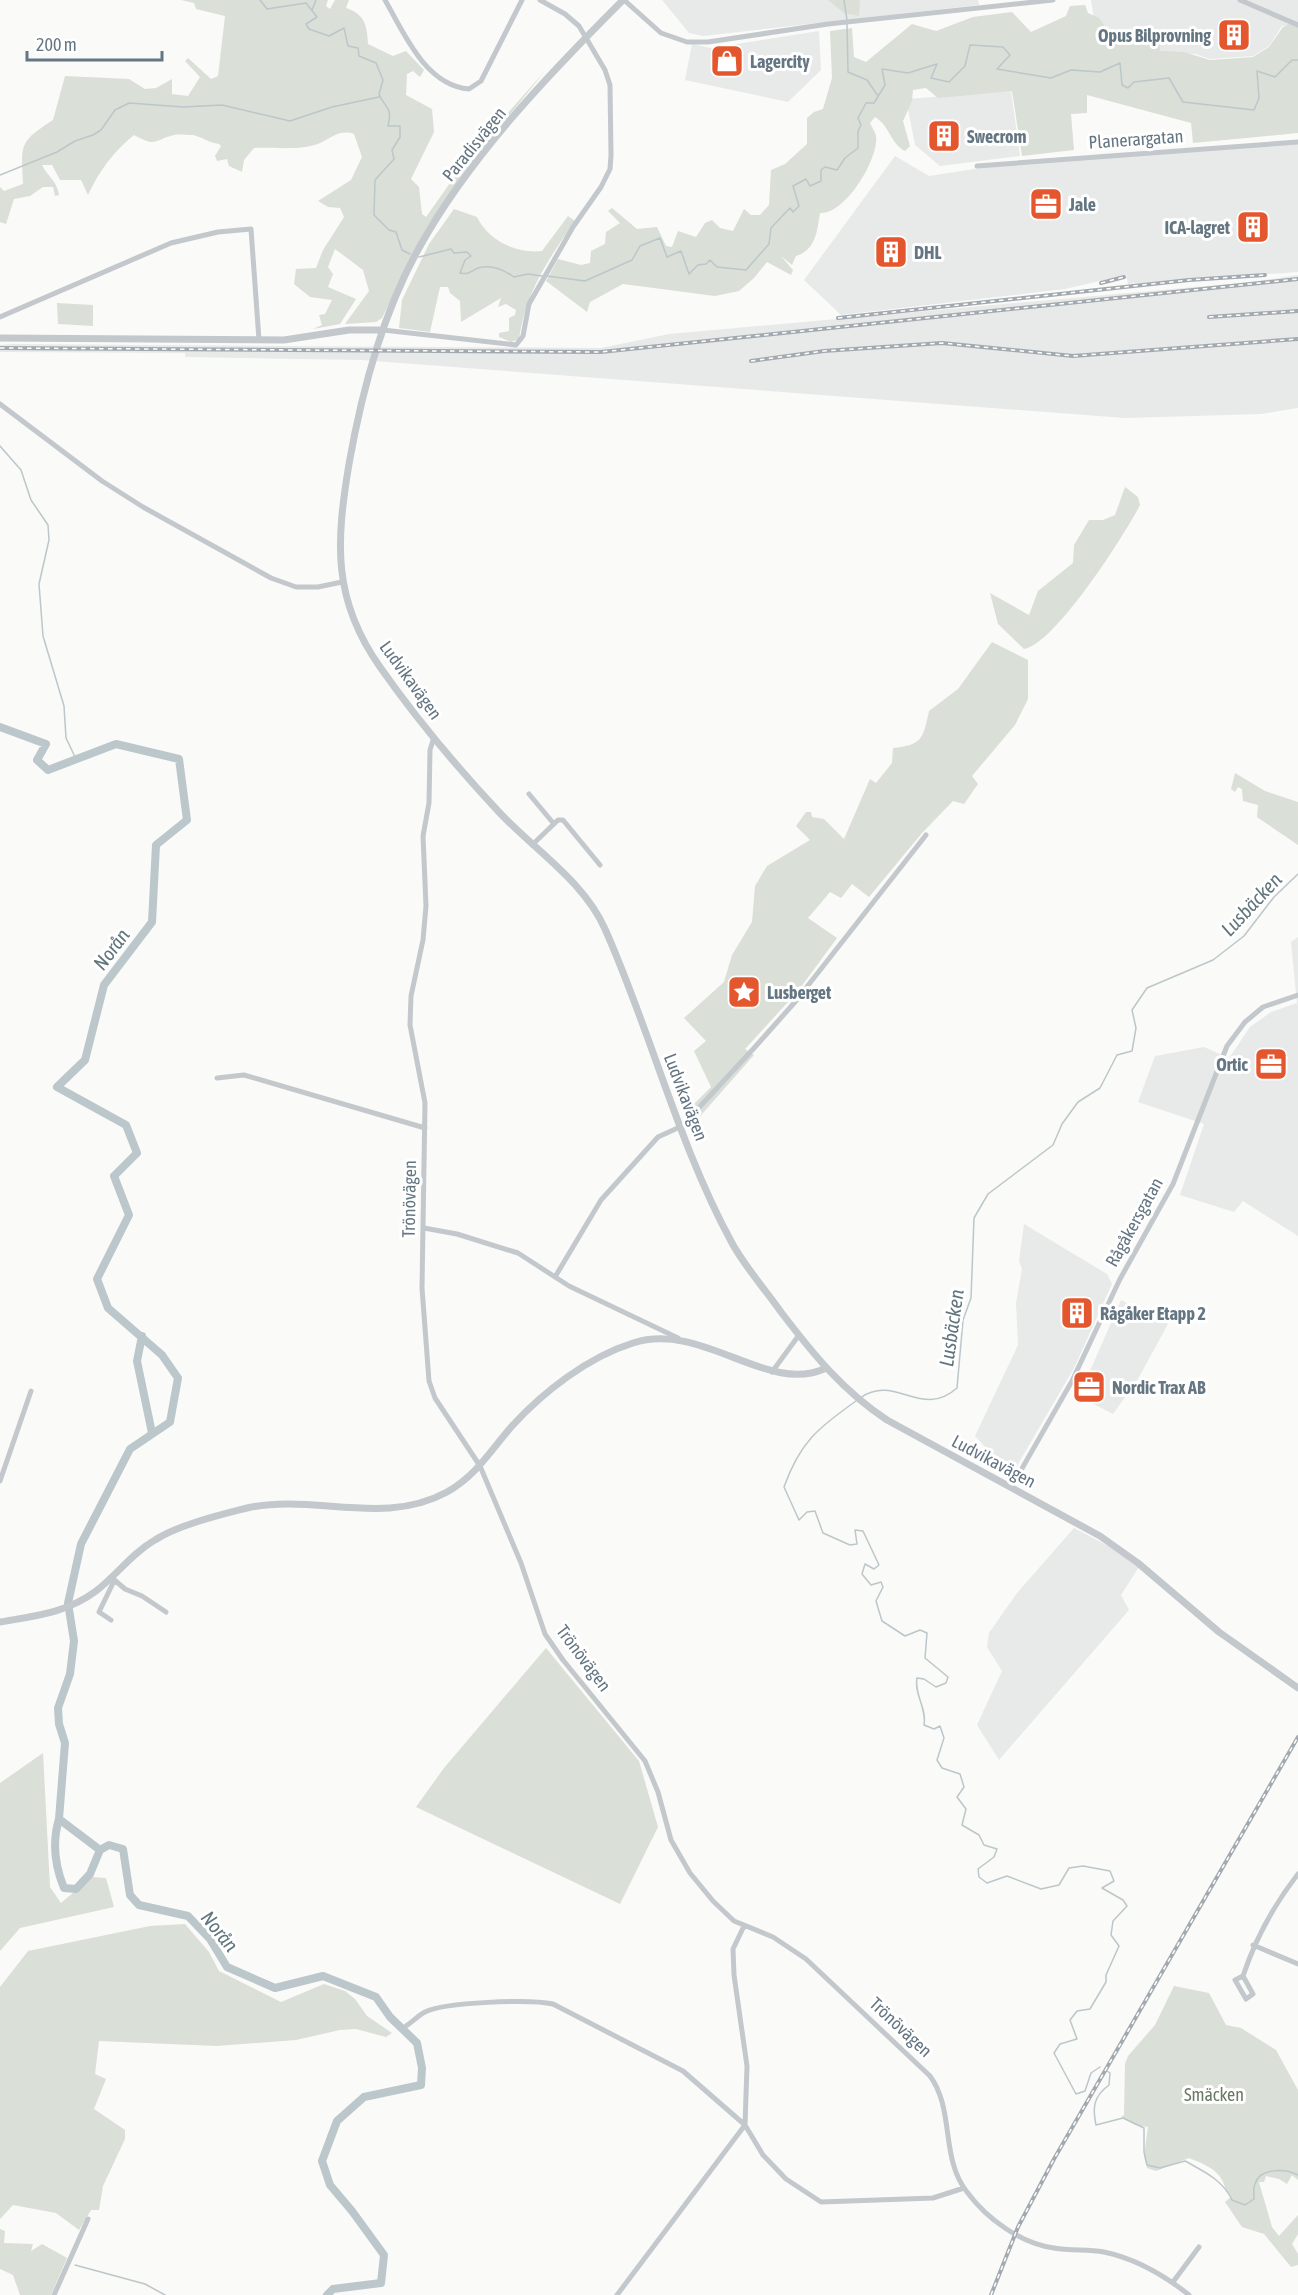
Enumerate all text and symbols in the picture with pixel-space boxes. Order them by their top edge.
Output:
building icon: Opus Bilprovning [1216,17,1252,53]
scale bar [27,24,162,62]
place label: Opus Bilprovning [1098,25,1211,46]
text: 200 m [36,34,77,55]
shop icon: Lagercity [709,43,745,79]
place label: Lagercity [750,51,810,72]
street label: Paradisvägen [438,103,510,185]
building icon: Swecrom [926,118,962,154]
street label: Planerargatan [1088,125,1184,153]
place label: Swecrom [967,126,1026,147]
office icon: Jale [1028,186,1064,222]
place label: Jale [1068,194,1096,215]
building icon: ICA-lagret [1235,209,1271,245]
place label: ICA-lagret [1164,217,1231,238]
building icon: DHL [873,234,909,270]
place label: DHL [914,242,942,263]
street label: Ludvikavägen [375,637,447,723]
water label: Lusbäcken [1216,867,1286,940]
water label: Norån [88,924,134,974]
place icon: Lusberget [726,974,762,1010]
place label: Lusberget [767,982,832,1003]
office icon: Ortic [1253,1046,1289,1082]
street label: Ludvikavägen [660,1050,712,1144]
place label: Ortic [1216,1054,1248,1075]
street label: Trönövägen [398,1160,420,1238]
street label: Rågåkersgatan [1101,1174,1167,1270]
water label: Lusbäcken [934,1288,968,1368]
building icon: Rågåker Etapp 2 [1059,1295,1095,1331]
place label: Rågåker Etapp 2 [1100,1303,1206,1324]
office icon: Nordic Trax AB [1071,1369,1107,1405]
place label: Nordic Trax AB [1112,1377,1206,1398]
street label: Ludvikavägen [948,1430,1040,1492]
street label: Trönövägen [552,1621,616,1695]
water label: Norån [197,1906,243,1956]
street label: Trönövägen [865,1993,937,2061]
park label: Smäcken [1184,2084,1244,2105]

